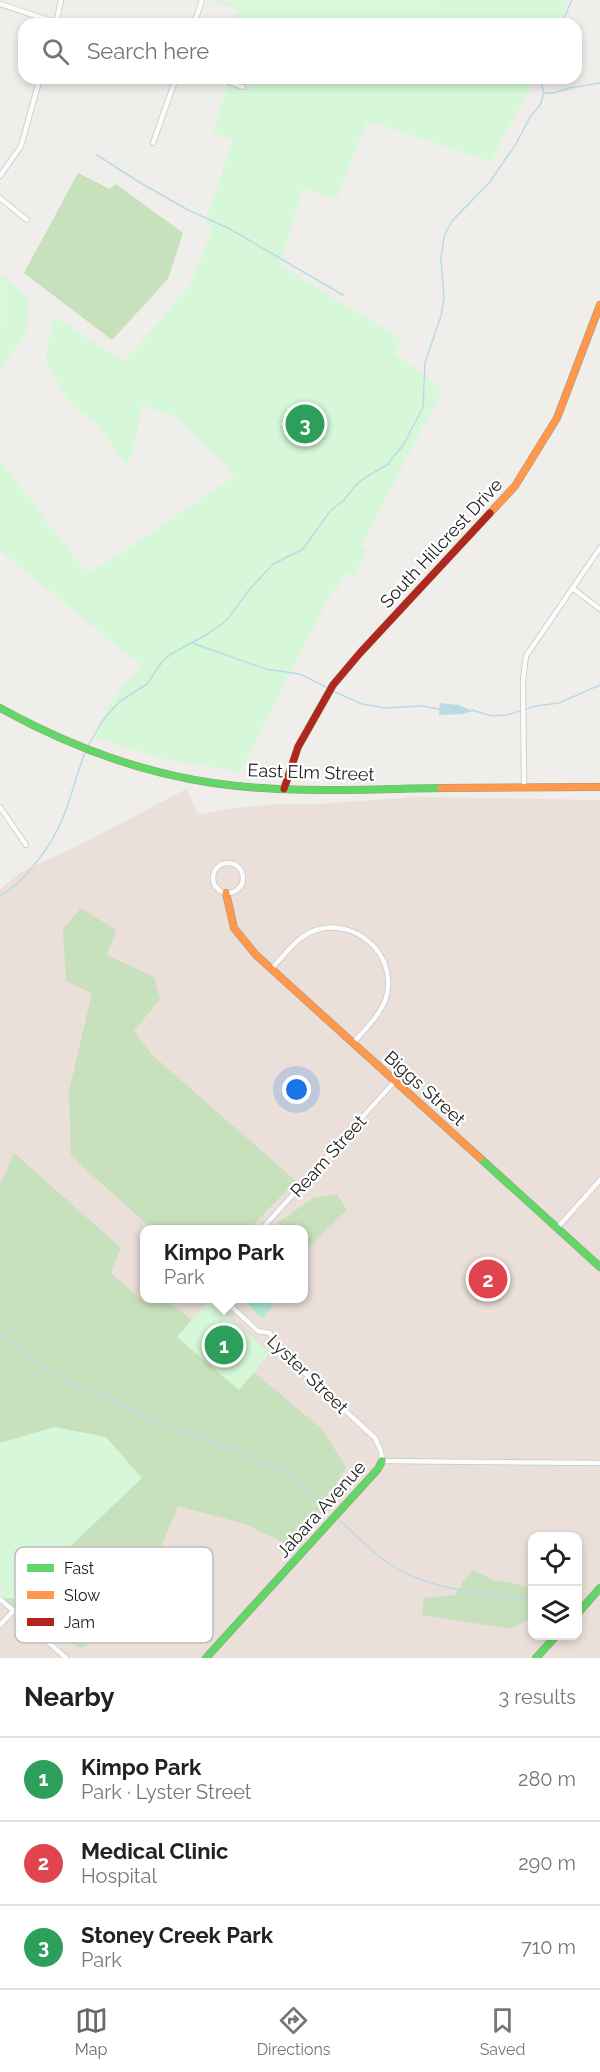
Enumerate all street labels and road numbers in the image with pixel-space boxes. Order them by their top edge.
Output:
street label: South Hillcrest Drive [376,474,507,612]
street label: East Elm Street [247,759,375,785]
street label: Biggs Street [380,1046,470,1130]
street label: Ream Street [286,1111,370,1201]
street label: Lyster Street [263,1330,353,1418]
street label: Jabara Avenue [272,1456,370,1562]

